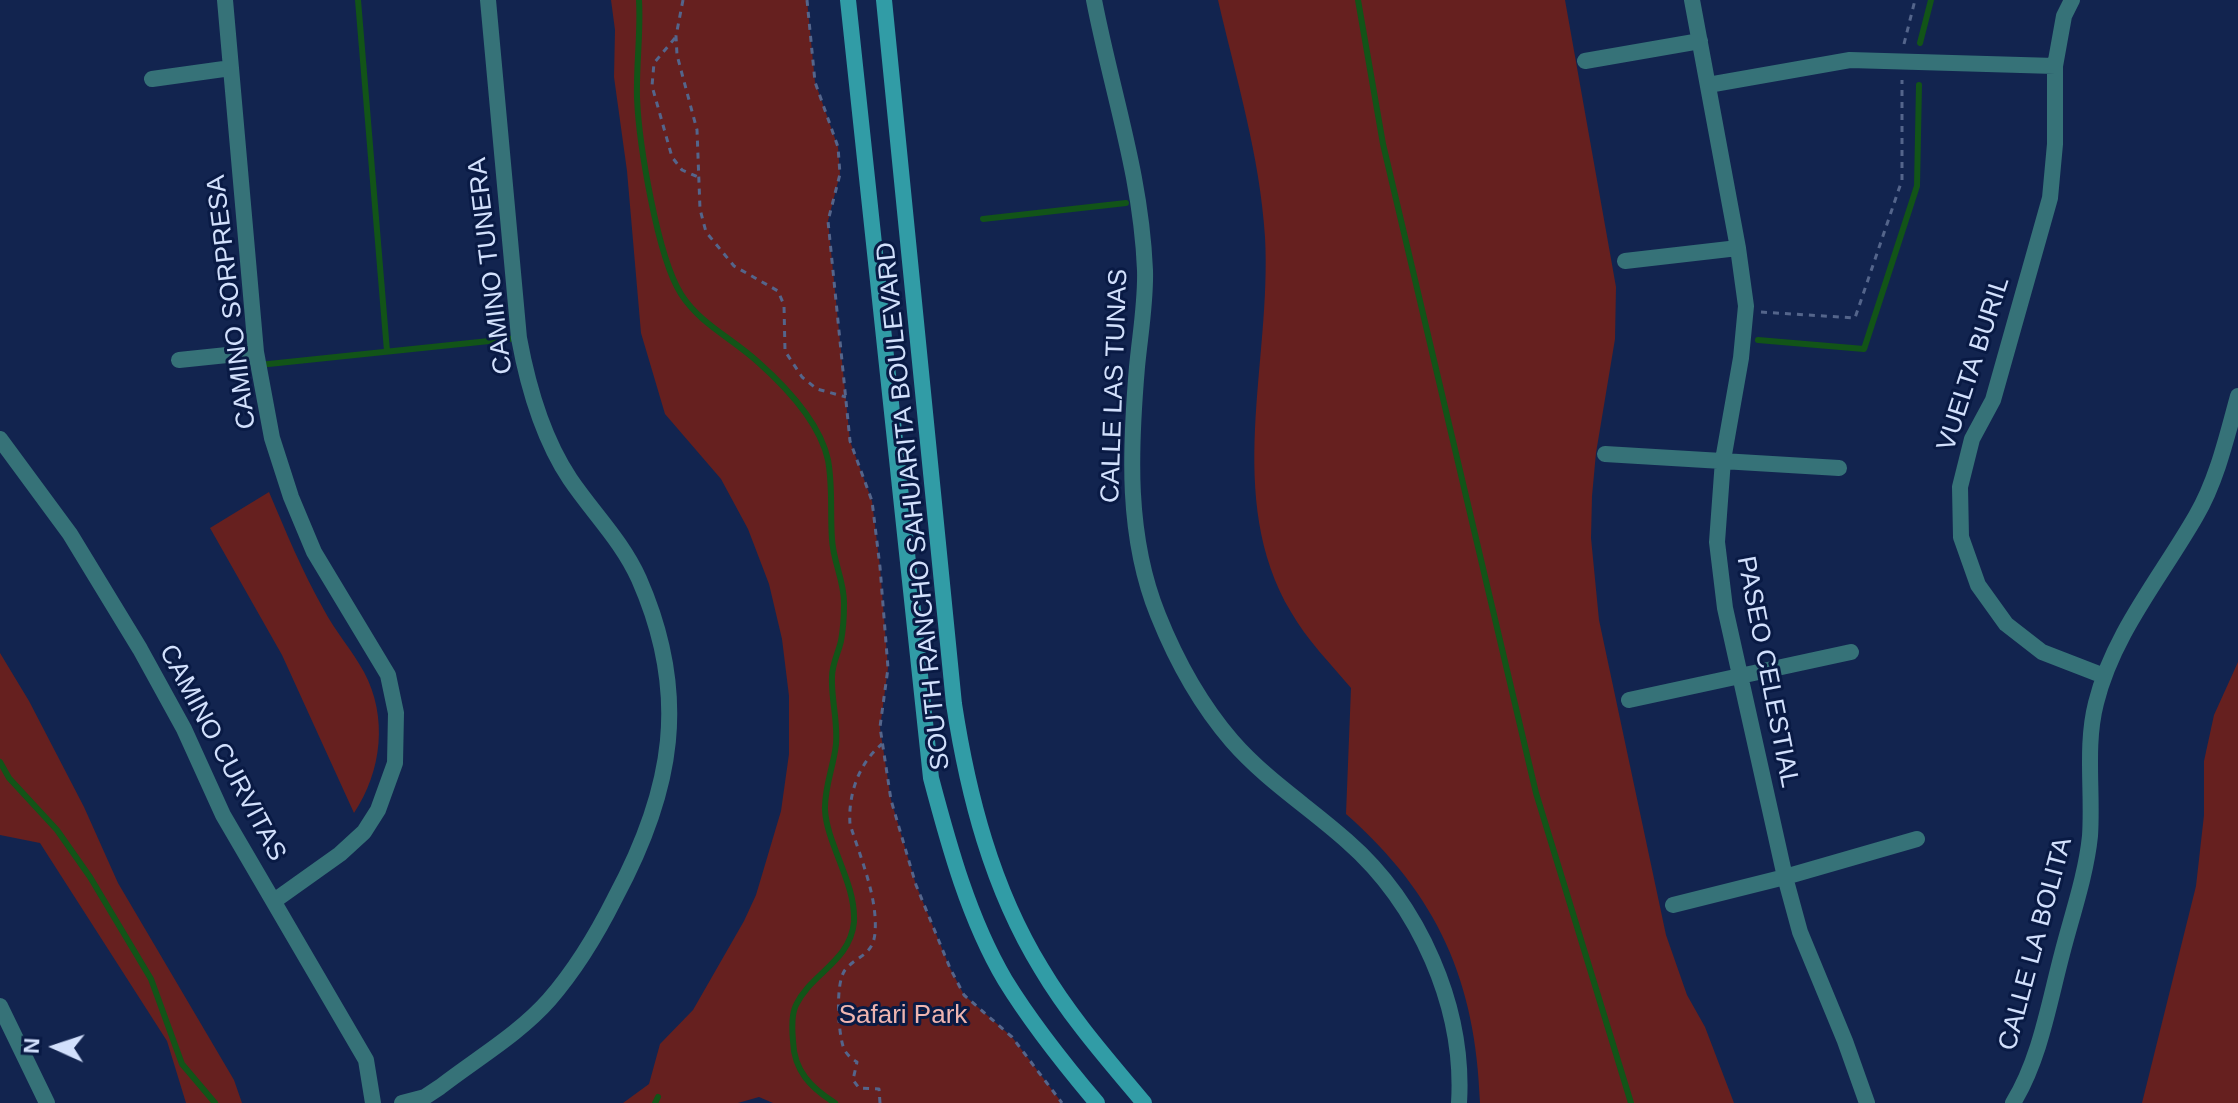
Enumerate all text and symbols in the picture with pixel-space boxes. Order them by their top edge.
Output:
street label: CAMINO TUNERA [462,156,520,376]
street label: CAMINO SORPRESA [201,173,263,431]
street label: SOUTH RANCHO SAHUARITA BOULEVARD [871,240,957,772]
street label: CALLE LAS TUNAS [1095,268,1135,504]
street label: VUELTA BURIL [1931,273,2017,455]
street label: PASEO CELESTIAL [1729,554,1805,790]
street label: CAMINO CURVITAS [152,640,292,866]
street label: CALLE LA BOLITA [1993,834,2079,1054]
park label: Safari Park [839,1000,967,1032]
north arrow [16,1007,96,1087]
text: N [19,1037,44,1054]

